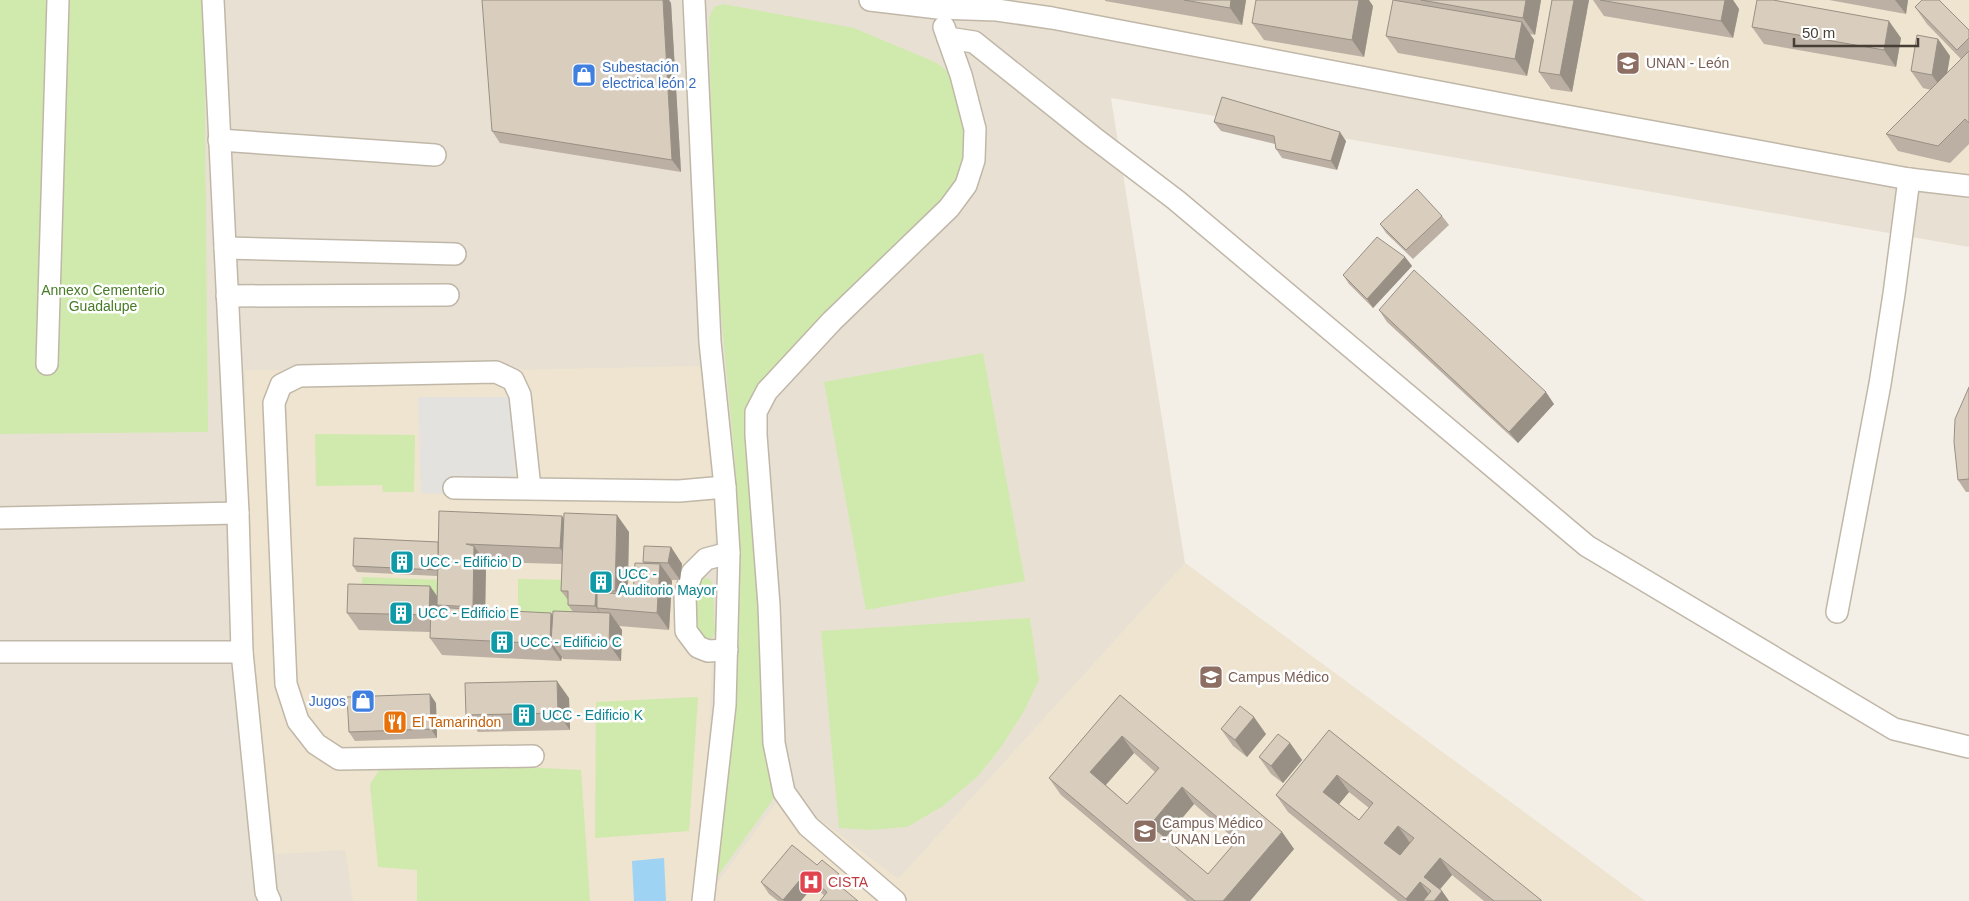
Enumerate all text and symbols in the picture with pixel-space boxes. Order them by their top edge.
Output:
scale bar [1794,15,1918,47]
text: 50 m [1802,24,1835,41]
school or university icon: UNAN - León [1615,50,1641,76]
place label: UNAN - León [1646,55,1729,71]
place label: Subestación electrica león 2 [602,59,696,91]
shop icon: Subestación electrica león 2 [571,62,597,88]
park label: Annexo Cementerio Guadalupe [41,282,165,314]
building icon: UCC - Edificio D [389,549,415,575]
place label: UCC - Edificio D [420,554,522,570]
place label: UCC - Auditorio Mayor [618,566,716,598]
building icon: UCC - Auditorio Mayor [588,569,614,595]
building icon: UCC - Edificio E [388,600,414,626]
place label: UCC - Edificio E [418,605,519,621]
building icon: UCC - Edificio C [489,629,515,655]
place label: UCC - Edificio C [520,634,622,650]
school or university icon: Campus Médico [1198,664,1224,690]
place label: Campus Médico [1228,669,1329,685]
shop icon: Jugos [350,688,376,714]
place label: Jugos [309,693,346,709]
building icon: UCC - Edificio K [511,702,537,728]
place label: UCC - Edificio K [542,707,644,723]
restaurant icon: El Tamarindon [382,709,408,735]
place label: El Tamarindon [412,714,501,730]
place label: Campus Médico - UNAN León [1162,815,1263,847]
school or university icon: Campus Médico - UNAN León [1132,818,1158,844]
hospital icon: CISTA [798,869,824,895]
place label: CISTA [828,874,869,890]

